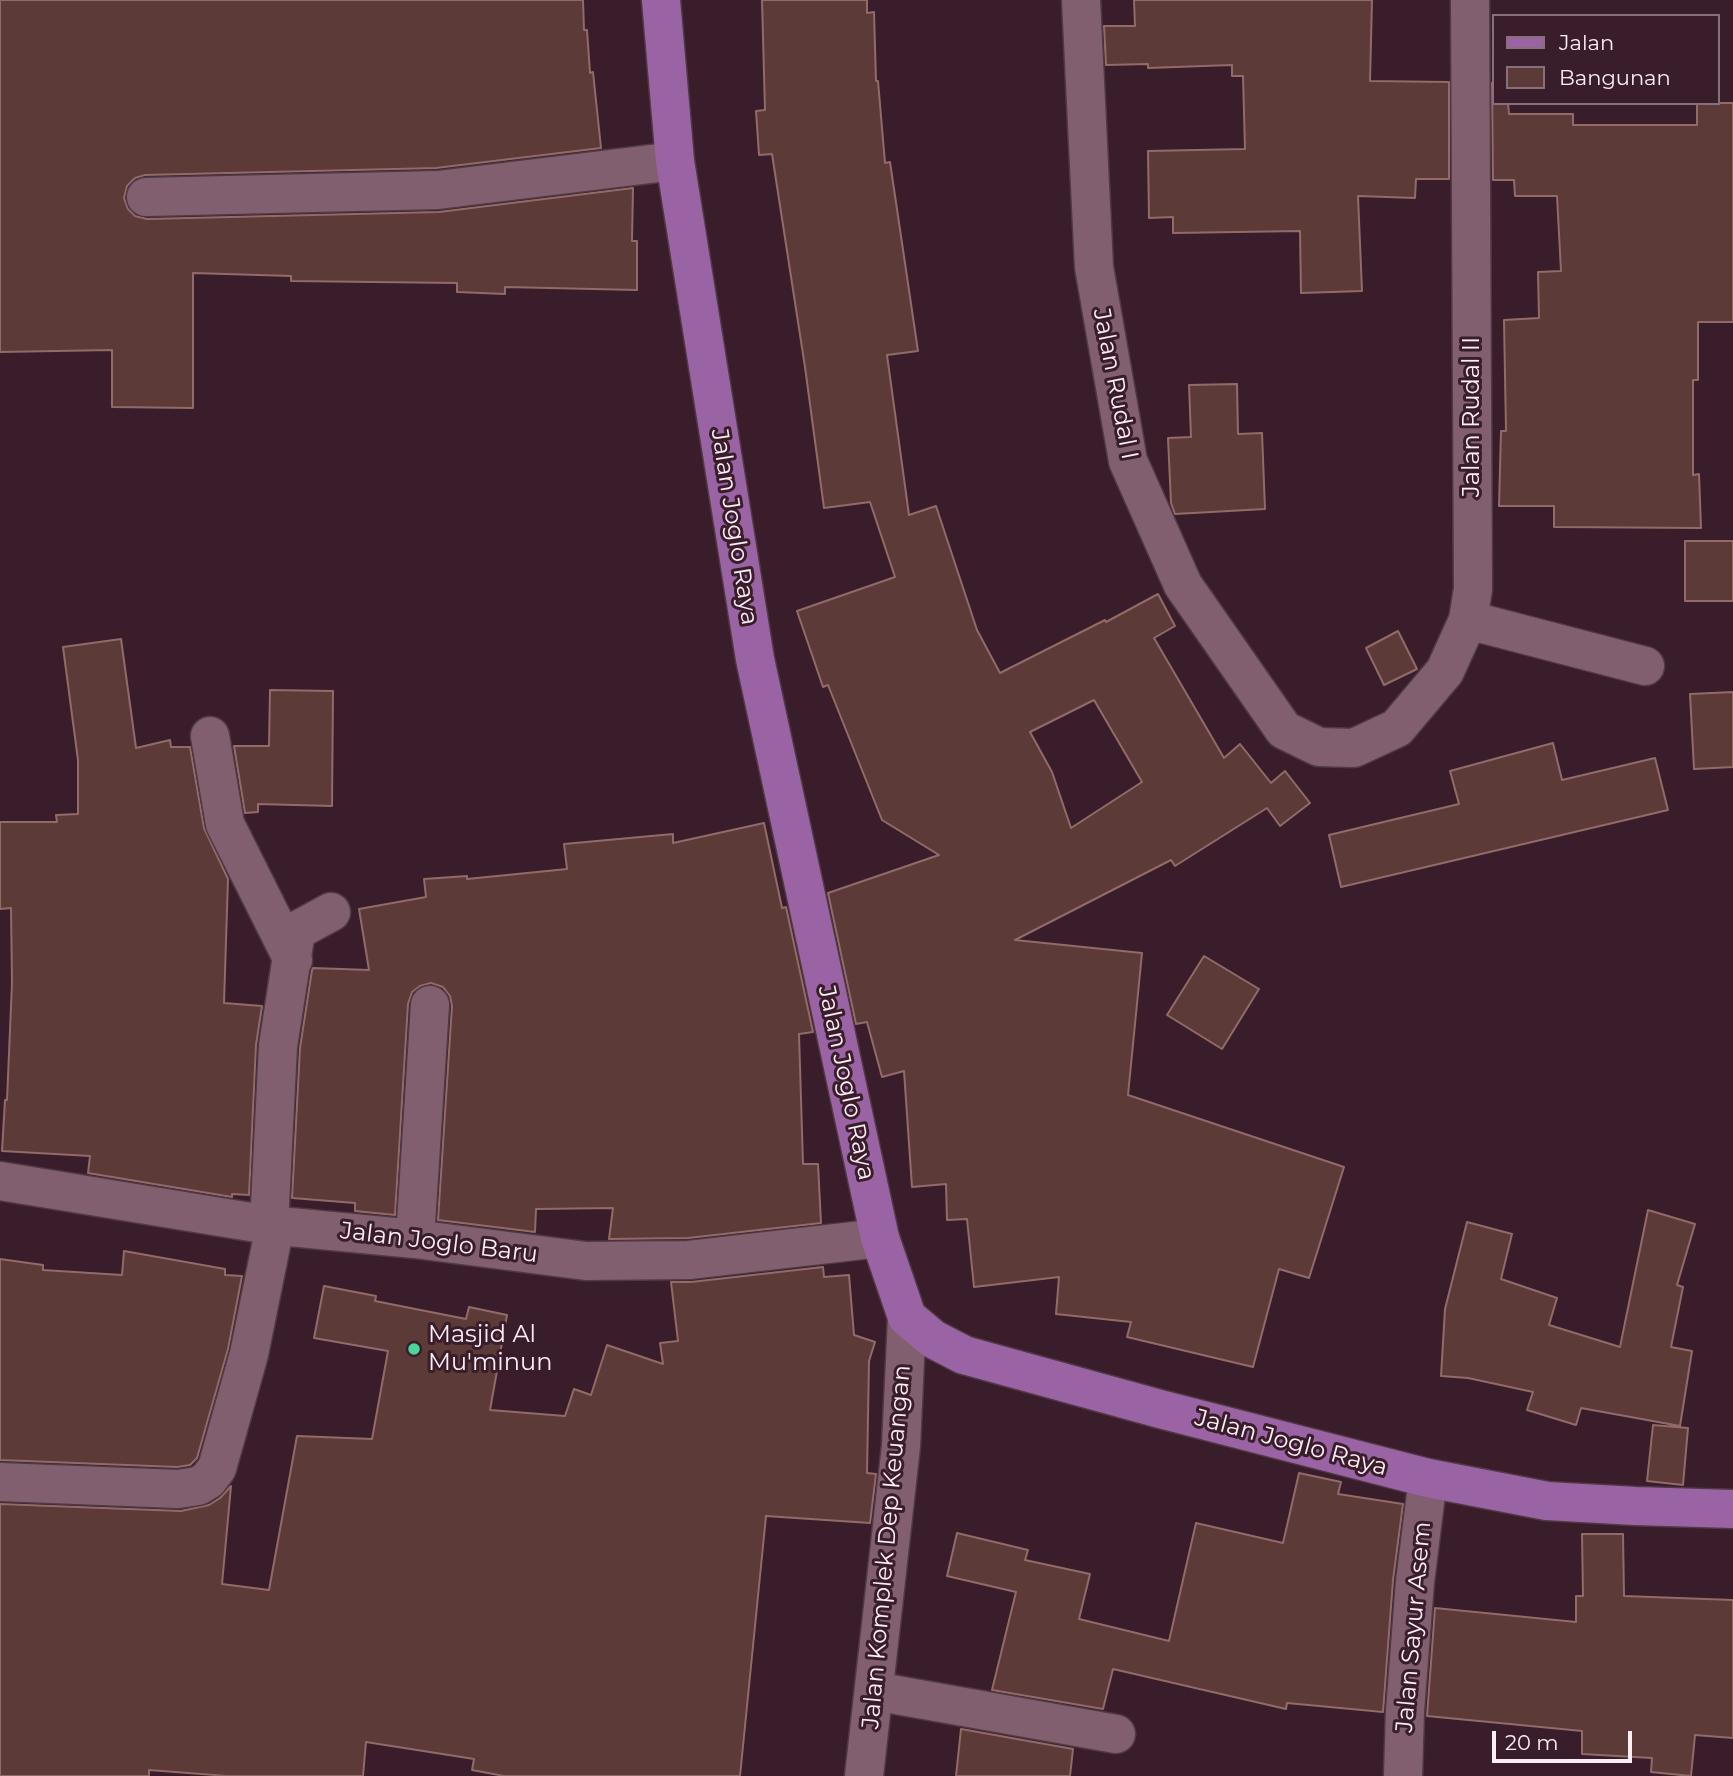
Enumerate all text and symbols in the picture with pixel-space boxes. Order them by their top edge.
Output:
legend [1492,14,1719,105]
text: Jalan [1559,30,1614,55]
text: Bangunan [1559,65,1671,90]
street label: Jalan Rudal I [1086,306,1144,462]
street label: Jalan Rudal II [1458,337,1486,497]
street label: Jalan Joglo Raya [704,427,764,627]
street label: Jalan Joglo Raya [811,983,881,1183]
street label: Jalan Joglo Baru [339,1217,539,1269]
place label: Masjid Al Mu'minun [428,1321,552,1377]
marker: Masjid Al Mu'minun [406,1341,422,1357]
street label: Jalan Komplek Dep Keuangan [857,1364,917,1730]
street label: Jalan Joglo Raya [1192,1403,1390,1483]
street label: Jalan Sayur Asem [1390,1520,1438,1734]
scale bar [1495,1716,1635,1760]
text: 20 m [1505,1730,1559,1755]

